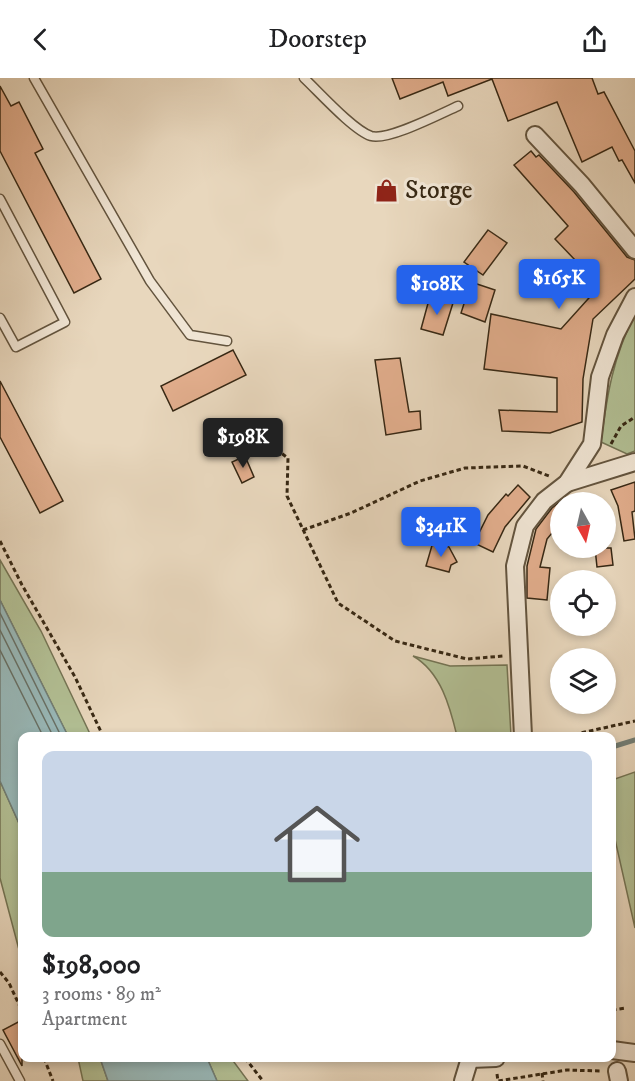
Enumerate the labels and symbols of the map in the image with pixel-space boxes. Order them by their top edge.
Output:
place label: Storge [405,174,473,207]
shop icon: Storge [374,177,400,203]
pin: $165K [517,259,601,310]
pin: $108K [395,265,479,316]
pin: $198K [201,418,285,469]
north arrow [550,492,616,558]
pin: $341K [399,507,483,558]

